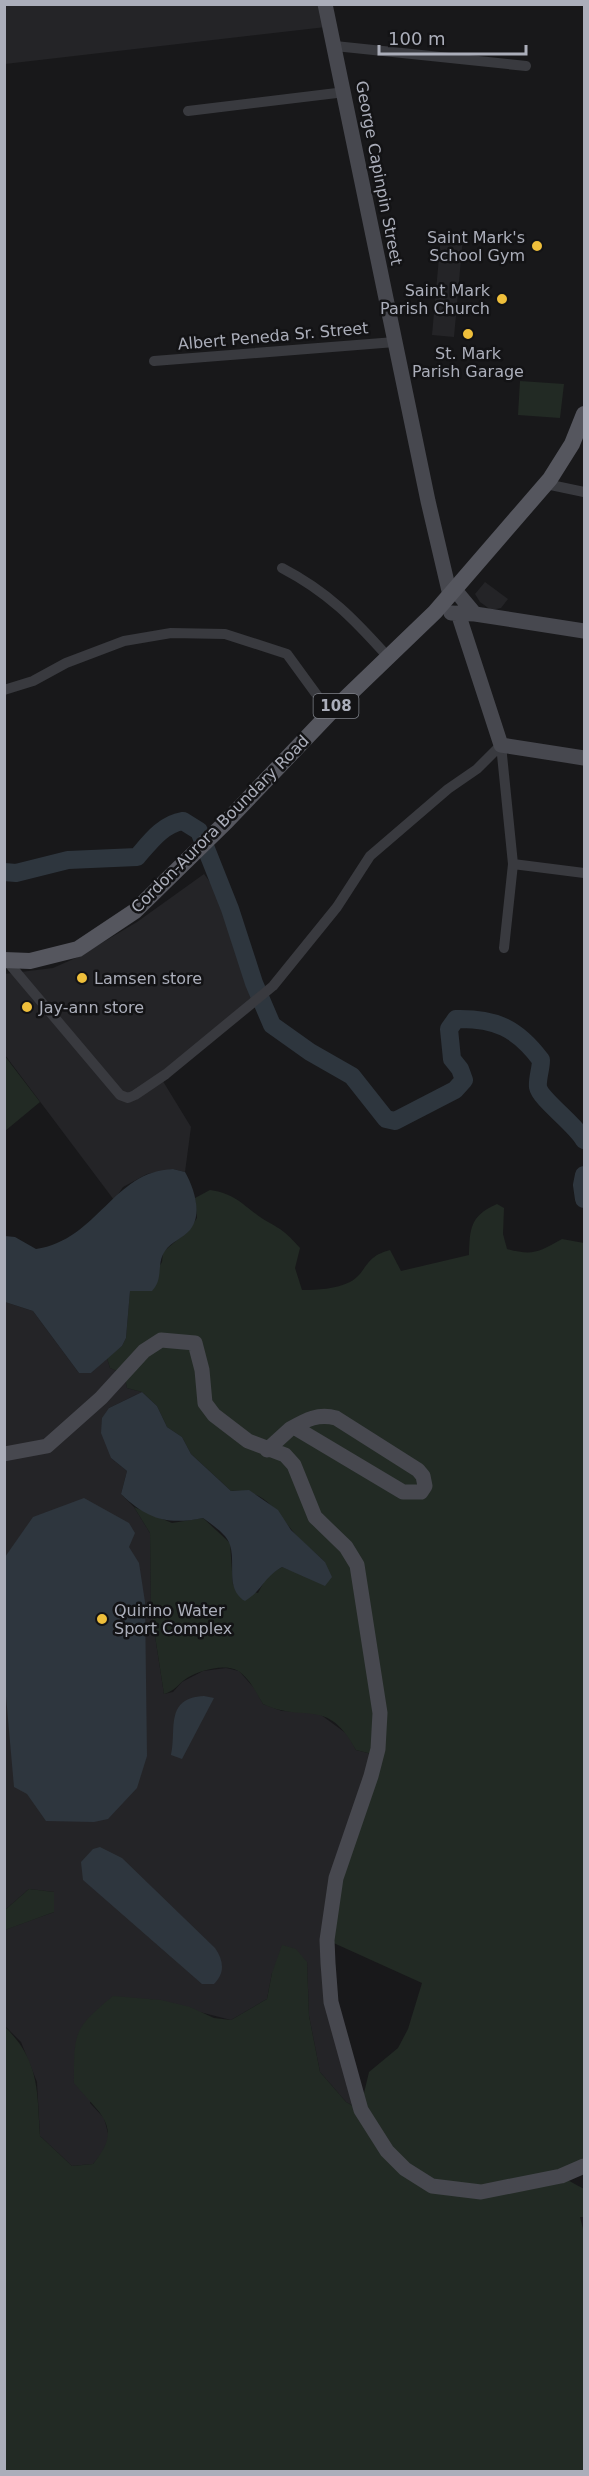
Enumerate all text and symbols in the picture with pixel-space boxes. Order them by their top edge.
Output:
scale bar [379,18,526,56]
text: 100 m [388,28,446,49]
street label: George Capinpin Street [352,79,406,267]
place label: Saint Mark's School Gym [427,228,525,265]
marker: Saint Mark's School Gym [530,239,544,253]
place label: Saint Mark Parish Church [380,281,491,318]
marker: Saint Mark Parish Church [495,292,509,306]
street label: Albert Peneda Sr. Street [177,318,369,354]
marker: St. Mark Parish Garage [461,327,475,341]
place label: St. Mark Parish Garage [412,344,524,381]
road number: 108 [314,694,358,718]
street label: Cordon-Aurora Boundary Road [127,731,313,917]
place label: Lamsen store [94,969,202,988]
marker: Lamsen store [75,971,89,985]
place label: Jay-ann store [38,998,144,1017]
marker: Jay-ann store [20,1000,34,1014]
place label: Quirino Water Sport Complex [114,1601,232,1638]
marker: Quirino Water Sport Complex [95,1612,109,1626]

